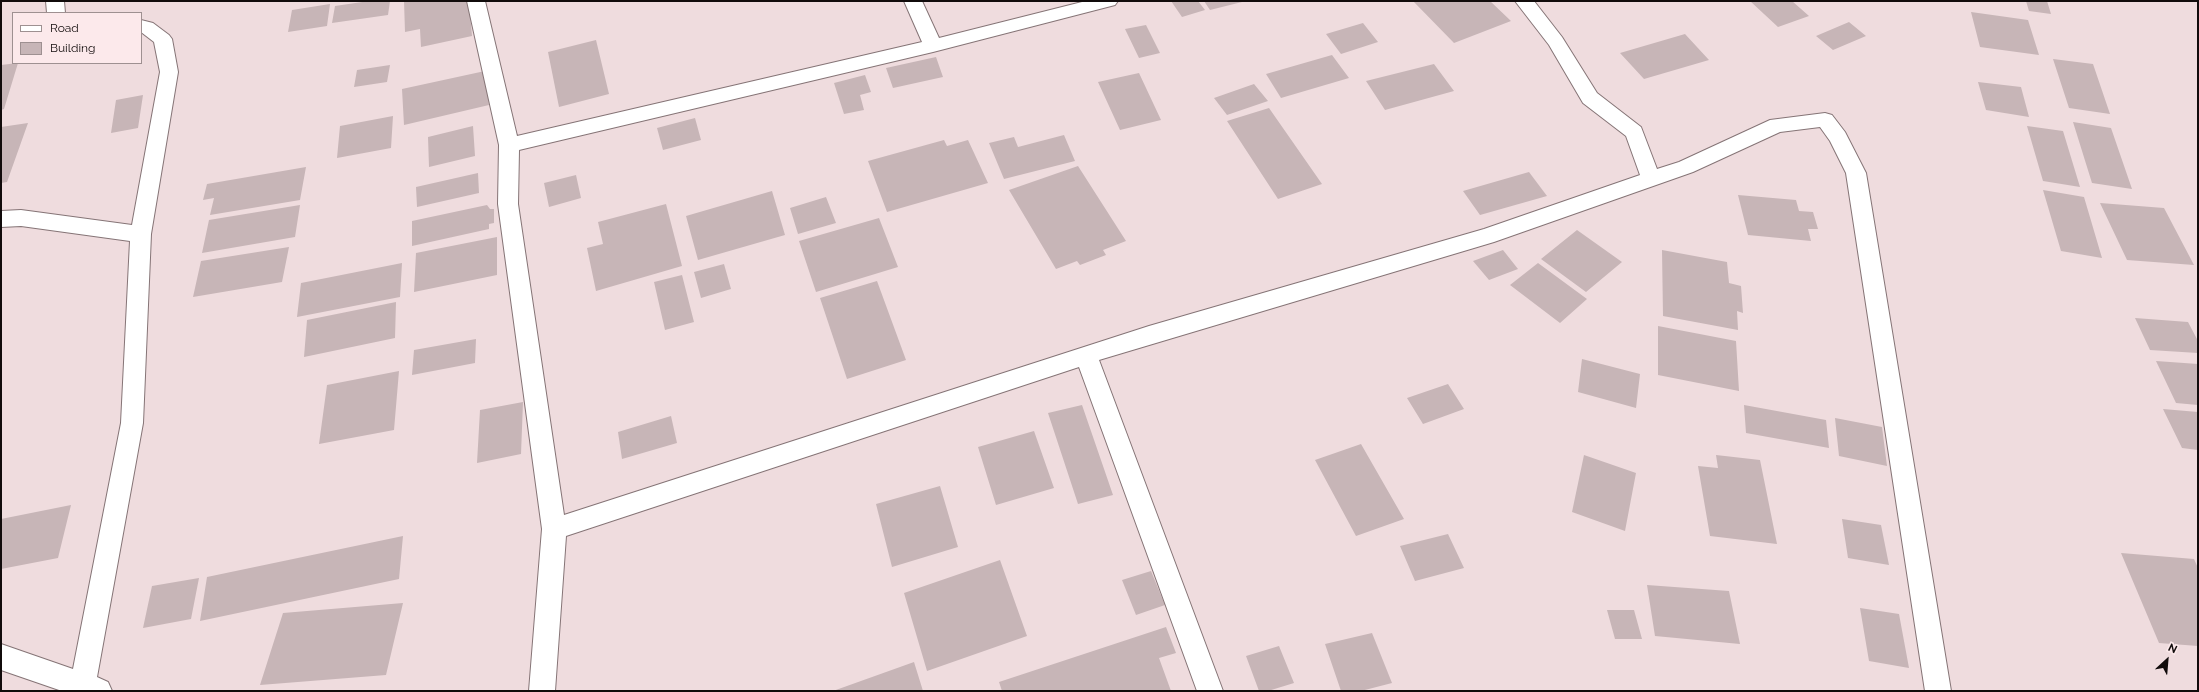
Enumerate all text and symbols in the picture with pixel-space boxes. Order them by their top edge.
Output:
legend [12,12,142,64]
text: Road [50,21,79,35]
text: Building [50,41,96,55]
north arrow [2147,640,2187,680]
text: N [2166,641,2179,656]

